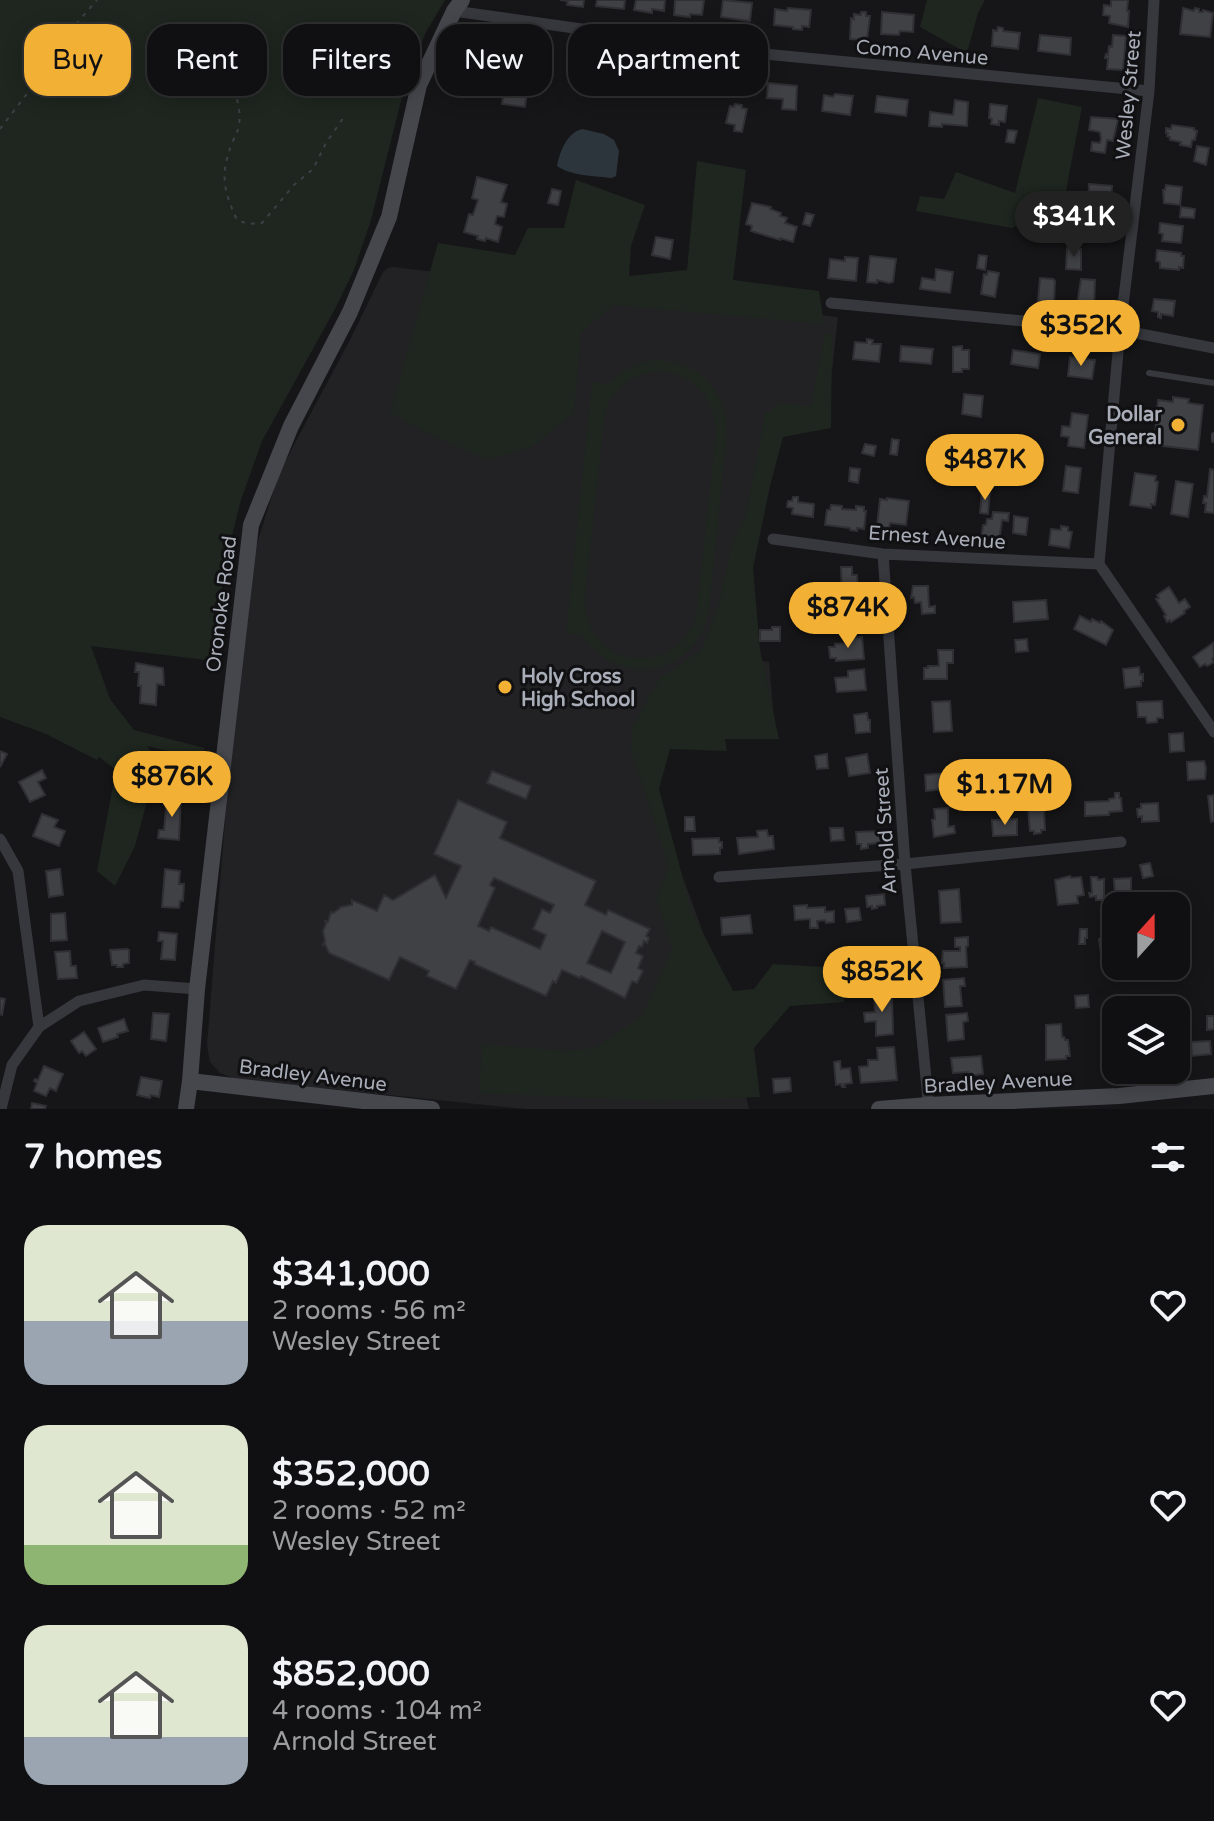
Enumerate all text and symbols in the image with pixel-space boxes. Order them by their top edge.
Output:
chip: Buy [24,24,131,96]
chip: Rent [147,24,267,96]
chip: Filters [283,24,420,96]
chip: New [436,24,552,96]
chip: Apartment [568,24,768,96]
street label: Wesley Street [1111,29,1147,161]
street label: Como Avenue [855,35,989,71]
pin: $341K [1018,191,1130,259]
text: $341K [1033,201,1115,232]
pin: $352K [1025,300,1137,368]
text: $352K [1040,310,1122,341]
place label: Dollar General [1088,403,1162,450]
marker: Dollar General [1169,416,1187,434]
pin: $487K [929,434,1041,502]
text: $487K [944,444,1026,475]
street label: Ernest Avenue [867,521,1006,555]
street label: Oronoke Road [202,534,242,674]
pin: $874K [792,582,904,650]
text: $874K [807,592,889,623]
place label: Holy Cross High School [521,665,635,712]
marker: Holy Cross High School [496,678,514,696]
pin: $876K [116,751,228,819]
pin: $1.17M [940,759,1070,827]
text: $876K [131,761,213,792]
street label: Arnold Street [870,767,902,895]
text: $1.17M [957,769,1053,800]
north arrow [1102,892,1190,980]
map controls [1102,892,1190,1084]
pin: $852K [826,946,938,1014]
text: $852K [841,956,923,987]
button: layers [1102,996,1190,1084]
street label: Bradley Avenue [237,1055,388,1097]
street label: Bradley Avenue [923,1067,1073,1099]
icon: filters [1146,1135,1190,1179]
text: 7 homes [24,1137,162,1178]
text: $341,000 [272,1254,430,1295]
icon: home [88,1257,184,1353]
icon: heart [1146,1283,1190,1327]
text: 2 rooms · 56 m² [272,1295,466,1326]
text: Wesley Street [272,1326,440,1357]
text: $352,000 [272,1454,430,1495]
icon: home [88,1457,184,1553]
icon: heart [1146,1483,1190,1527]
text: 2 rooms · 52 m² [272,1495,466,1526]
text: Wesley Street [272,1526,440,1557]
text: $852,000 [272,1654,430,1695]
icon: home [88,1657,184,1753]
icon: heart [1146,1683,1190,1727]
text: 4 rooms · 104 m² [272,1695,482,1726]
text: Arnold Street [272,1726,437,1757]

